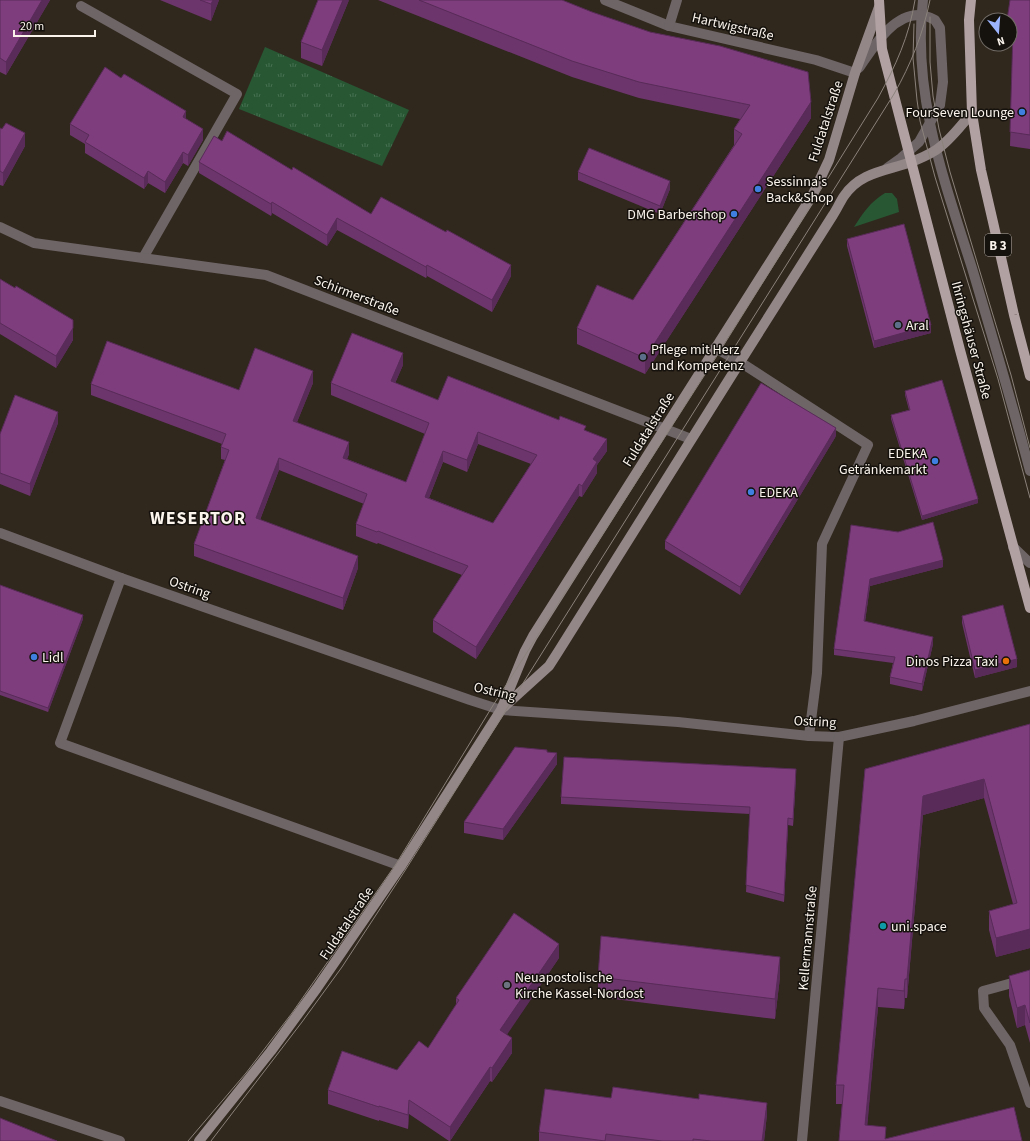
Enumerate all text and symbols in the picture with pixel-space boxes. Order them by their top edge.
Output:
street label: Hartwigstraße [690,8,776,46]
scale bar [14,12,95,38]
north arrow [978,12,1018,52]
text: 20 m [20,18,44,35]
text: N [995,33,1006,49]
street label: Fuldatalstraße [803,78,849,165]
place label: FourSeven Lounge [906,103,1014,123]
marker: FourSeven Lounge [1017,107,1027,117]
place label: Sessinna's Back&Shop [766,172,834,208]
marker: Sessinna's Back&Shop [753,184,763,194]
place label: DMG Barbershop [627,205,726,225]
marker: DMG Barbershop [729,209,739,219]
road number: B 3 [985,234,1011,256]
street label: Schirmerstraße [311,270,402,321]
street label: Ihringshäuser Straße [946,279,996,402]
place label: Aral [906,316,929,336]
marker: Aral [893,320,903,330]
place label: Pflege mit Herz und Kompetenz [651,340,744,376]
marker: Pflege mit Herz und Kompetenz [638,352,648,362]
street label: Fuldatalstraße [618,388,680,471]
place label: EDEKA Getränkemarkt [839,444,927,480]
marker: EDEKA Getränkemarkt [930,456,940,466]
place label: EDEKA [759,483,798,503]
marker: EDEKA [746,487,756,497]
district label: WESERTOR [150,506,246,531]
street label: Ostring [166,572,213,604]
place label: Lidl [42,648,64,668]
marker: Lidl [29,652,39,662]
place label: Dinos Pizza Taxi [906,652,998,672]
marker: Dinos Pizza Taxi [1001,656,1011,666]
street label: Ostring [472,677,518,707]
street label: Ostring [793,711,837,733]
street label: Fuldatalstraße [315,883,379,964]
street label: Kellermannstraße [793,885,823,991]
place label: uni.space [891,917,947,937]
marker: uni.space [878,921,888,931]
place label: Neuapostolische Kirche Kassel-Nordost [515,968,644,1004]
marker: Neuapostolische Kirche Kassel-Nordost [502,980,512,990]

